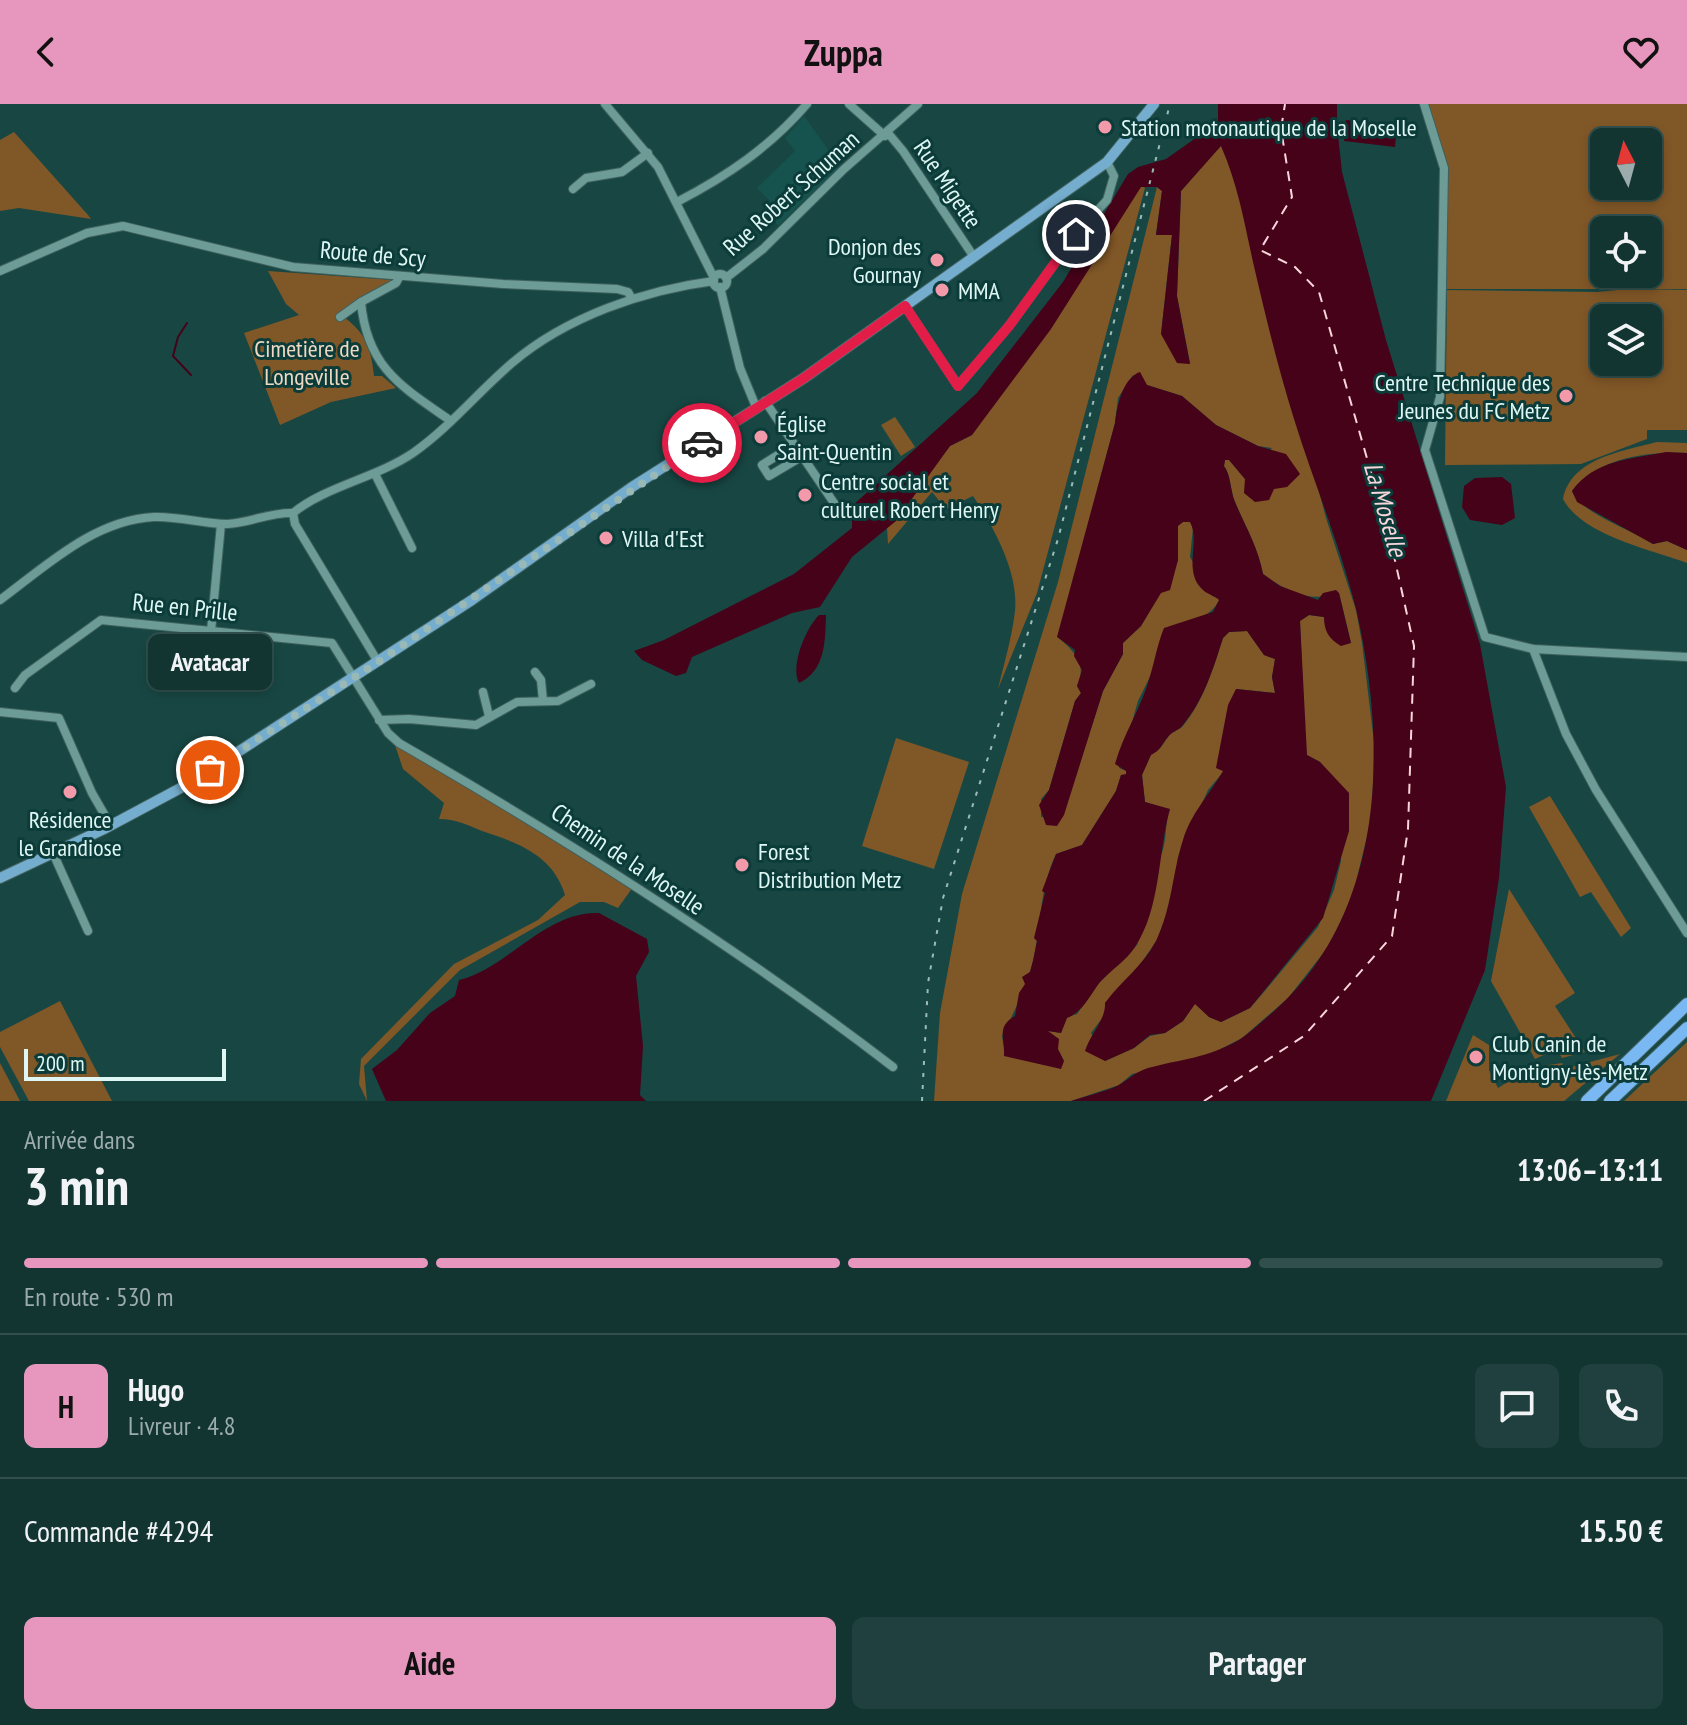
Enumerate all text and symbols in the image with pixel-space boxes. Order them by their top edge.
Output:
text: Zuppa [804,29,883,76]
icon: back [24,30,68,74]
icon: heart [1619,30,1663,74]
place label: Station motonautique de la Moselle [1121,112,1417,143]
marker: Station motonautique de la Moselle [1096,118,1114,136]
street label: Rue Robert Schuman [716,124,866,262]
north arrow [1590,128,1662,200]
map controls [1590,128,1662,376]
street label: Rue Migette [907,134,989,234]
pin [1042,200,1110,268]
icon: home [1054,212,1098,256]
button: locate [1590,216,1662,288]
place label: Donjon des Gournay [828,231,921,290]
street label: Route de Scy [319,234,427,274]
marker: Donjon des Gournay [928,251,946,269]
place label: MMA [958,275,1001,306]
marker: MMA [933,281,951,299]
button: layers [1590,304,1662,376]
park label: Cimetière de Longeville [254,333,360,392]
place label: Centre Technique des Jeunes du FC Metz [1375,367,1550,426]
marker: Centre Technique des Jeunes du FC Metz [1557,387,1575,405]
courier [662,403,742,483]
place label: Église Saint-Quentin [777,408,892,467]
icon: car [680,421,724,465]
marker: Église Saint-Quentin [752,428,770,446]
water label: La Moselle [1357,458,1416,562]
place label: Centre social et culturel Robert Henry [821,466,999,525]
marker: Centre social et culturel Robert Henry [796,486,814,504]
place label: Villa d'Est [621,523,704,554]
marker: Villa d'Est [597,529,615,547]
street label: Rue en Prille [131,586,239,628]
callout: Avatacar [148,634,272,690]
text: Avatacar [171,645,249,678]
pin [176,736,244,804]
icon: bag [188,748,232,792]
marker: Résidence le Grandiose [61,783,79,801]
street label: Chemin de la Moselle [545,796,711,922]
place label: Résidence le Grandiose [18,804,122,863]
place label: Forest Distribution Metz [758,836,901,895]
marker: Forest Distribution Metz [733,856,751,874]
place label: Club Canin de Montigny-lès-Metz [1492,1028,1648,1087]
scale bar [24,1045,226,1081]
marker: Club Canin de Montigny-lès-Metz [1467,1048,1485,1066]
text: 200 m [36,1049,85,1077]
text: Arrivée dans [24,1123,135,1156]
text: 13:06–13:11 [1517,1150,1663,1189]
text: 3 min [24,1152,129,1219]
text: En route · 530 m [24,1280,174,1313]
button: chat [1475,1364,1559,1448]
button: phone [1579,1364,1663,1448]
text: Hugo [128,1370,184,1409]
text: H [58,1387,74,1426]
text: Livreur · 4.8 [128,1409,235,1442]
text: Commande #4294 [24,1511,213,1550]
text: 15.50 € [1579,1511,1663,1550]
button: Aide [24,1617,836,1709]
button: Partager [852,1617,1663,1709]

